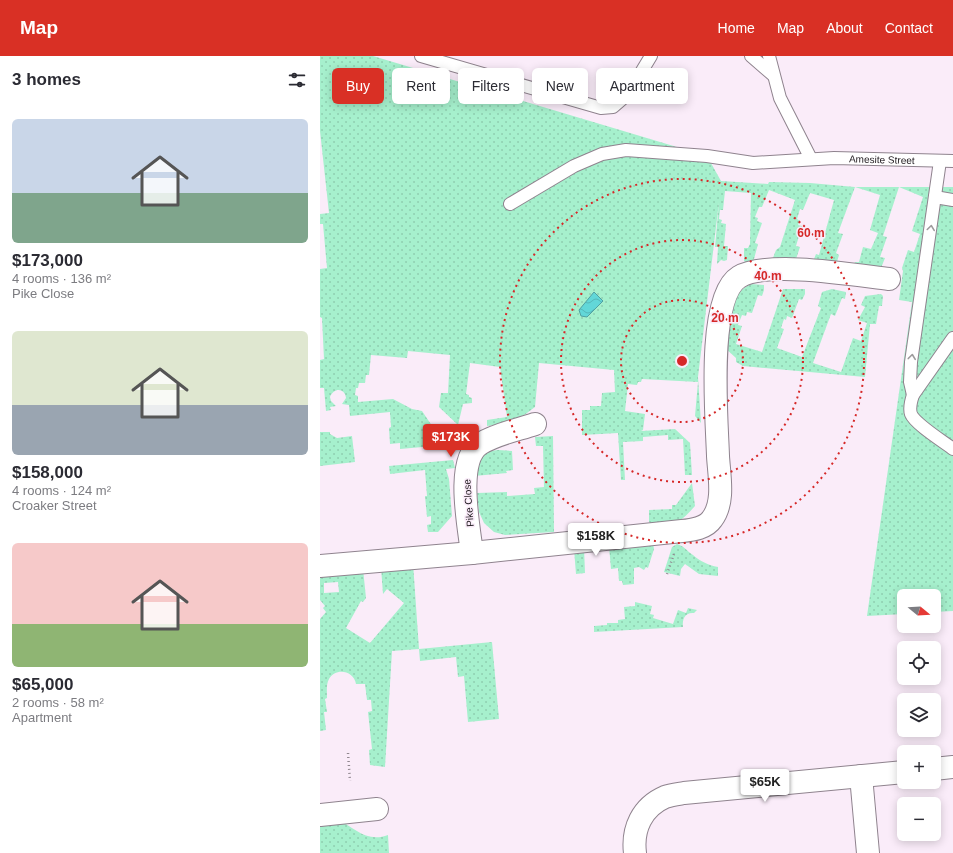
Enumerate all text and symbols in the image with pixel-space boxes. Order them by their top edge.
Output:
text: Map [20,17,58,38]
text: Home [718,20,755,36]
text: Map [777,20,804,36]
text: About [826,20,863,36]
text: Contact [885,20,933,36]
chip: Buy [332,68,384,104]
chip: Rent [392,68,450,104]
chip: Filters [458,68,524,104]
chip: New [532,68,588,104]
chip: Apartment [596,68,688,104]
icon: filters [286,69,308,91]
text: 3 homes [12,70,81,89]
icon: home [124,145,196,217]
street label: Amesite Street [849,153,915,166]
one-way arrow [926,225,935,231]
text: 60 m [797,226,825,240]
text: $173,000 [12,251,83,270]
text: 40 m [754,269,782,283]
text: 4 rooms · 136 m² [12,271,111,286]
text: Pike Close [12,286,74,301]
text: 20 m [711,311,739,325]
centre of rings [675,354,689,368]
one-way arrow [907,354,916,360]
icon: home [124,357,196,429]
pin: $173K [423,424,479,458]
text: $173K [432,429,470,444]
text: $158,000 [12,463,83,482]
street label: Pike Close [461,478,476,527]
text: 4 rooms · 124 m² [12,483,111,498]
text: Croaker Street [12,498,97,513]
pin: $158K [568,523,624,557]
text: $158K [577,528,615,543]
icon: home [124,569,196,641]
north arrow [897,589,941,633]
map controls [897,589,941,841]
button: locate [897,641,941,685]
text: $65,000 [12,675,73,694]
button: layers [897,693,941,737]
text: 2 rooms · 58 m² [12,695,104,710]
text: Apartment [12,710,72,725]
button: + [897,745,941,789]
pin: $65K [741,769,789,803]
text: $65K [749,774,781,789]
button: − [897,797,941,841]

